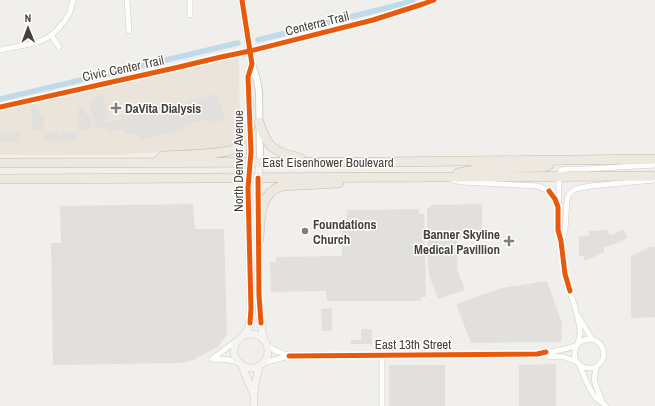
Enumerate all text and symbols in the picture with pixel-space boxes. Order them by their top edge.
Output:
street label: Centerra Trail [283,7,351,40]
north arrow [8,8,48,48]
text: N [24,11,31,25]
street label: Civic Center Trail [81,52,165,85]
place label: DaVita Dialysis [125,100,201,117]
marker: DaVita Dialysis [110,102,122,114]
street label: North Denver Avenue [230,110,247,212]
street label: East Eisenhower Boulevard [262,154,394,171]
place label: Foundations Church [313,216,377,248]
marker: Foundations Church [300,226,310,236]
place label: Banner Skyline Medical Pavillion [414,226,500,258]
marker: Banner Skyline Medical Pavillion [503,235,515,247]
street label: East 13th Street [375,336,451,353]

